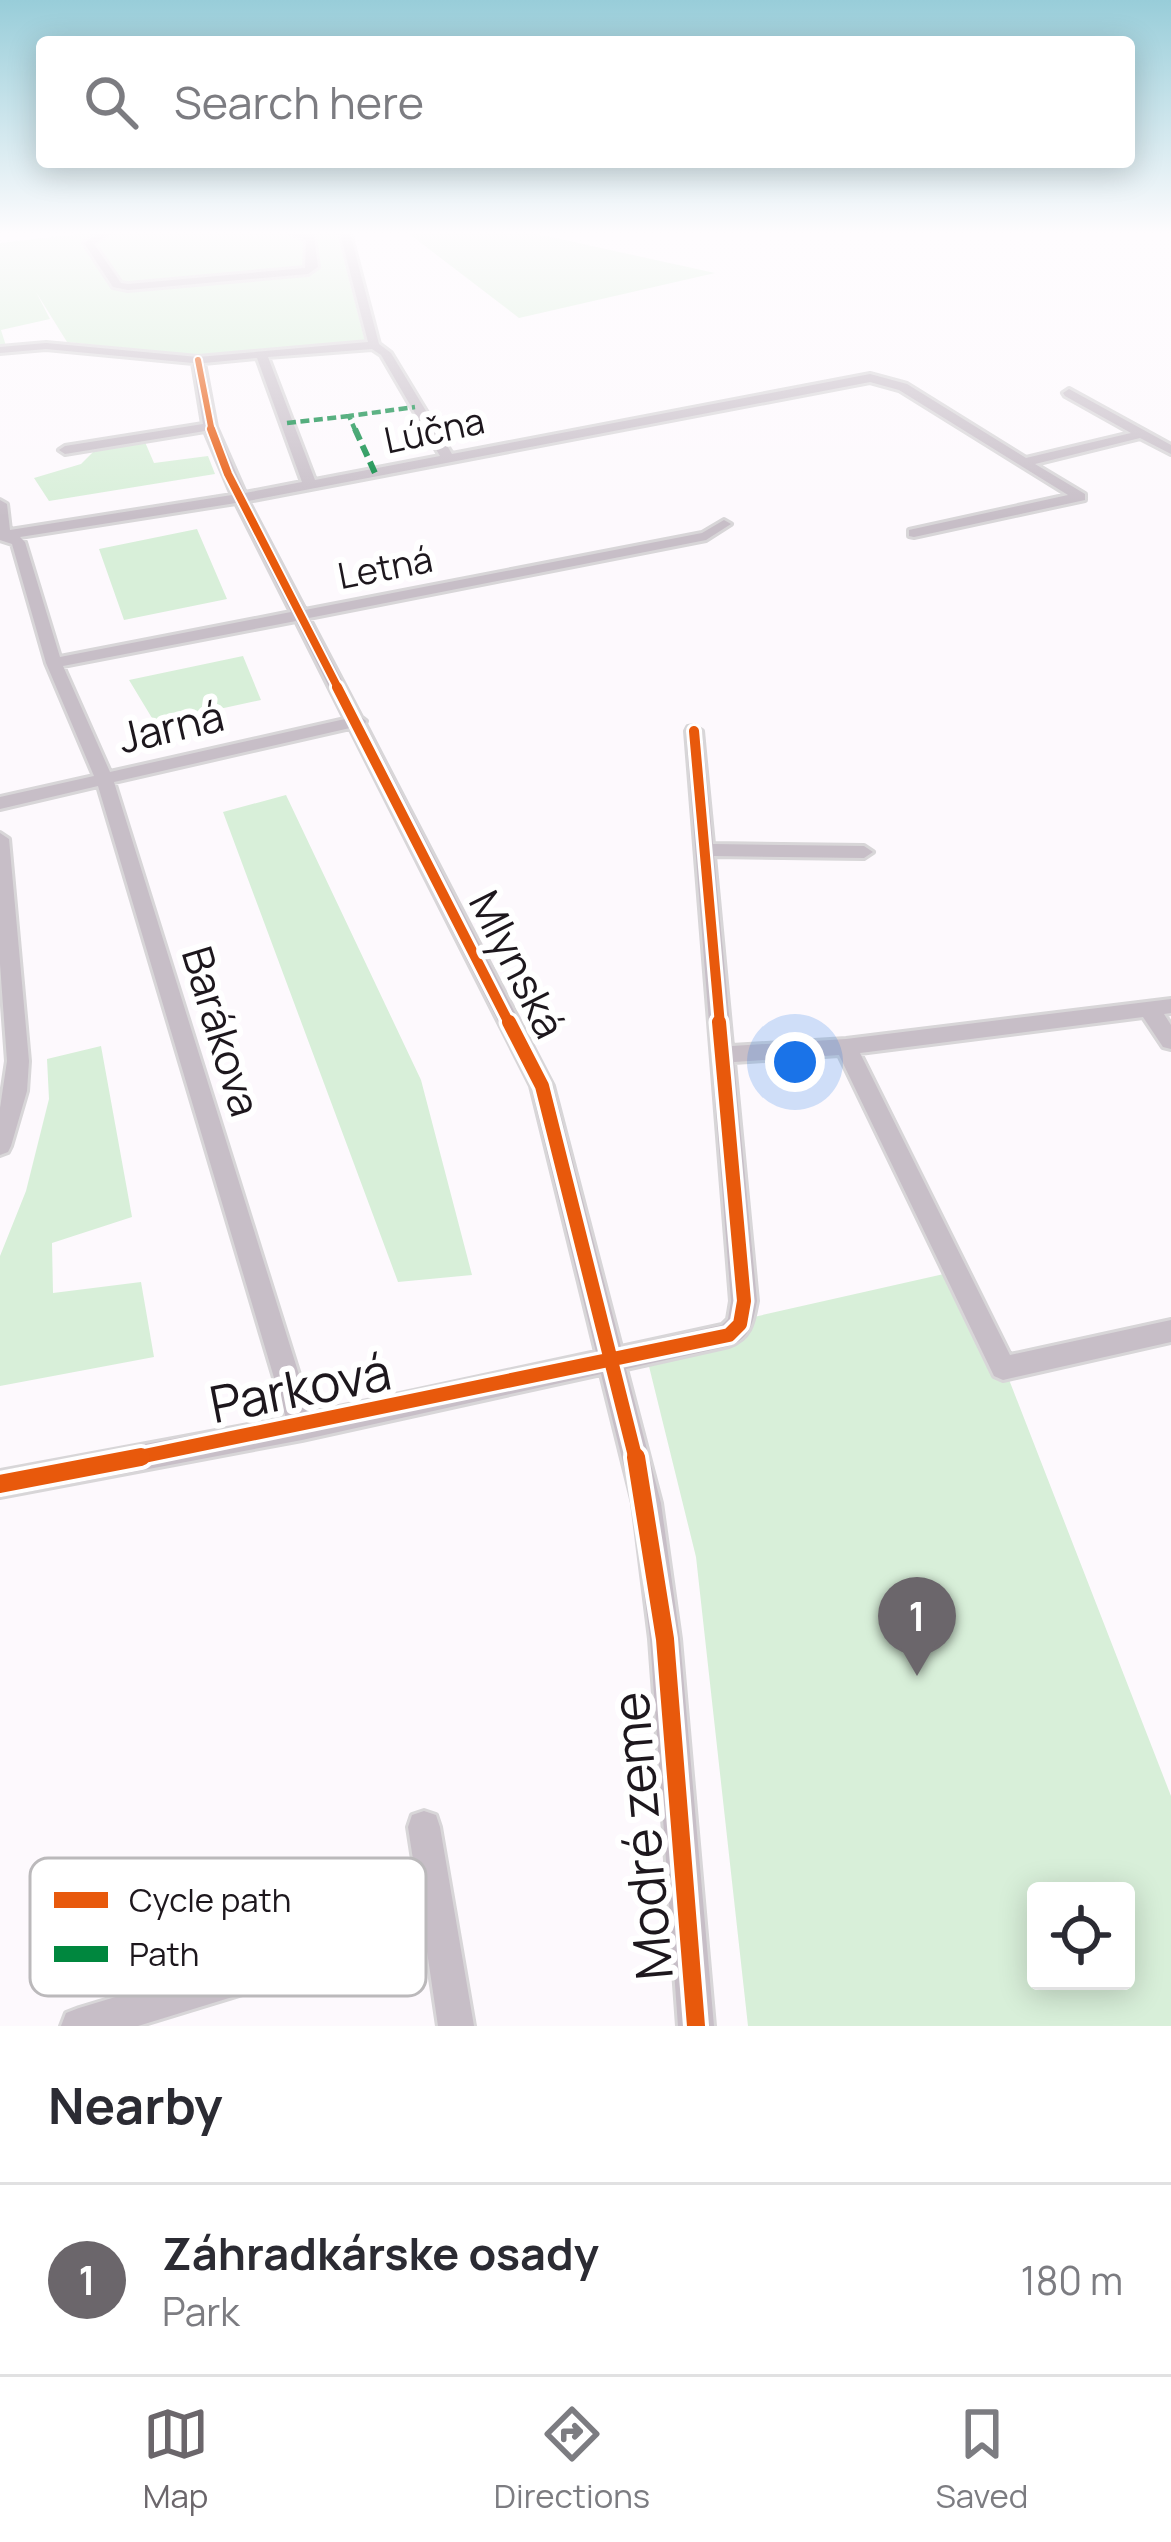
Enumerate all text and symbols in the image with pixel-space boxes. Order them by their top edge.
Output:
search box [36,36,1135,168]
icon: search [78,69,144,135]
text: Search here [174,71,424,133]
street label: Lúčna [379,396,489,464]
street label: Letná [334,534,436,600]
street label: Jarná [113,686,229,766]
street label: Mlynská [456,880,580,1048]
street label: Barákova [169,939,275,1123]
your location [765,1032,825,1092]
street label: Parková [204,1336,396,1438]
pin: 1 [878,1577,956,1676]
street label: Modré zeme [594,1689,688,1983]
legend [30,1858,426,1996]
text: Cycle path [129,1877,291,1922]
map controls [1027,1882,1135,1990]
button: locate [1027,1882,1135,1990]
text: Path [129,1931,199,1976]
text: Nearby [48,2070,223,2139]
text: Záhradkárske osady [162,2222,599,2284]
text: 1 [78,2253,96,2307]
text: 180 m [1020,2253,1123,2307]
text: Park [162,2284,240,2338]
tab: Map [143,2401,209,2518]
tab: Directions [494,2401,650,2518]
tab: Saved [935,2401,1028,2518]

